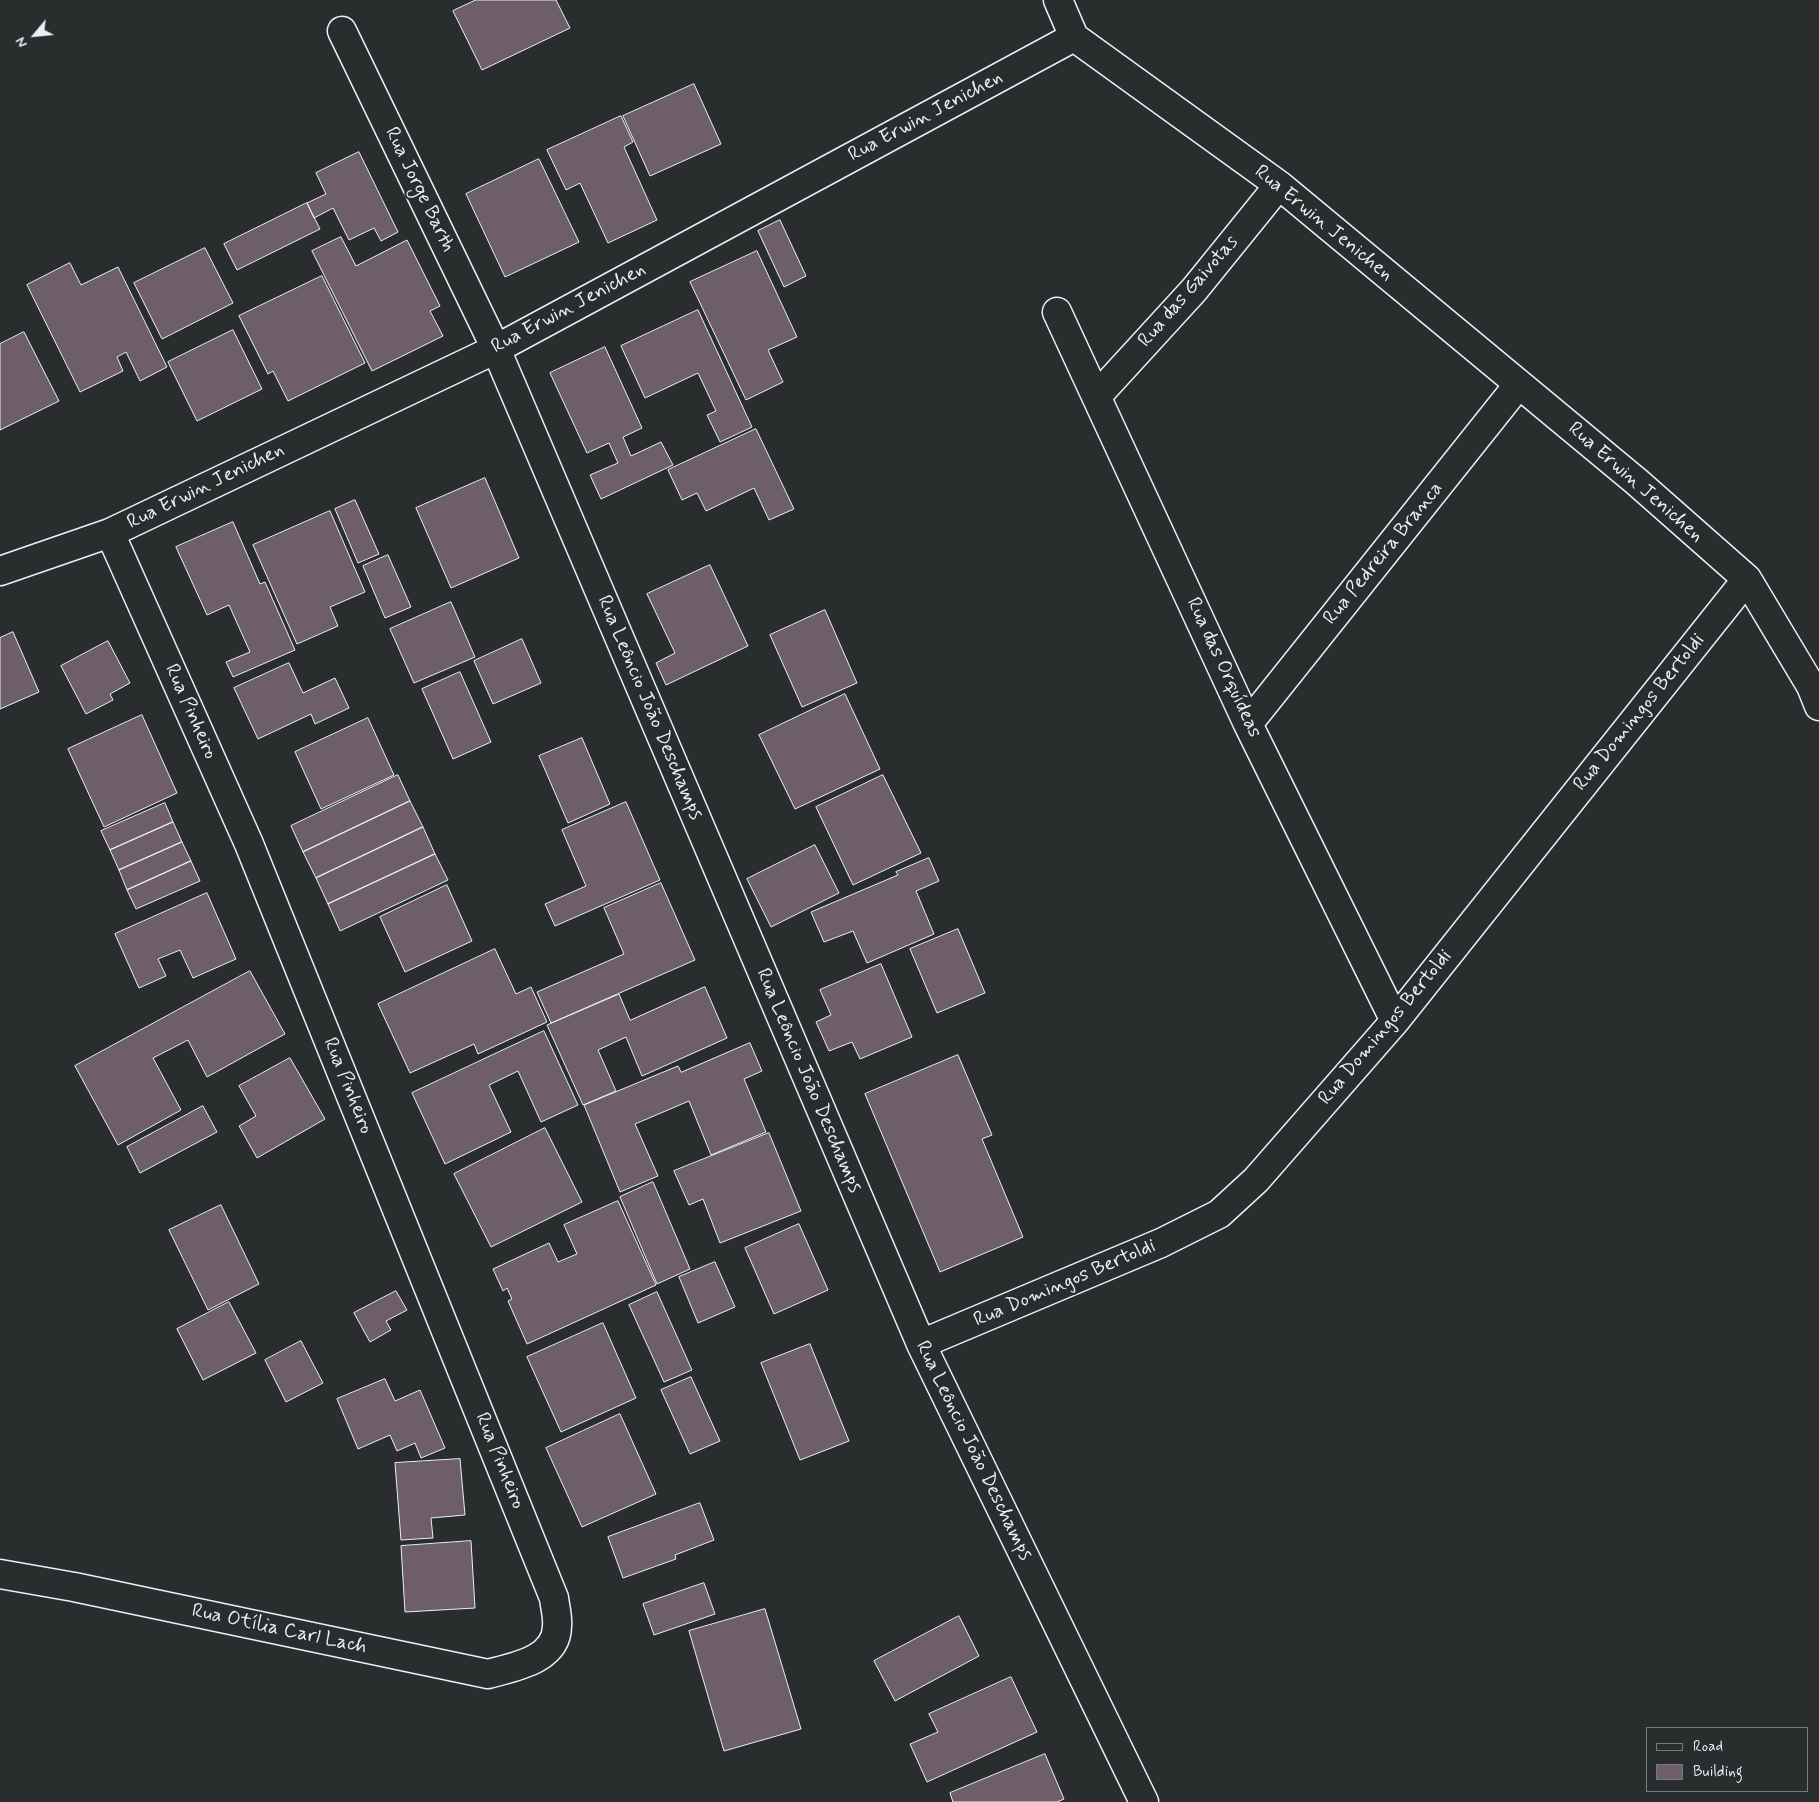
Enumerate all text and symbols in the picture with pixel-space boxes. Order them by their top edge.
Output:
north arrow [10,10,60,60]
text: N [12,34,32,50]
street label: Rua Erwin Jenichen [845,66,1007,168]
street label: Rua Jorge Barth [378,124,460,256]
street label: Rua Erwin Jenichen [1249,161,1397,287]
street label: Rua das Gaivotas [1134,231,1244,353]
street label: Rua Erwin Jenichen [488,258,650,360]
street label: Rua Erwin Jenichen [1562,418,1708,548]
street label: Rua Erwin Jenichen [124,439,288,535]
street label: Rua Pedreira Branca [1319,478,1449,630]
street label: Rua Leôncio João Deschamps [591,592,707,824]
street label: Rua das Orquídeas [1180,594,1266,742]
street label: Rua Domingos Bertoldi [1569,630,1711,796]
street label: Rua Pinheiro [158,661,222,763]
street label: Rua Domingos Bertoldi [1314,945,1458,1111]
street label: Rua Leôncio João Deschamps [750,965,866,1197]
street label: Rua Pinheiro [317,1034,377,1138]
street label: Rua Domingos Bertoldi [970,1235,1160,1333]
street label: Rua Leôncio João Deschamps [909,1337,1037,1565]
street label: Rua Pinheiro [469,1409,529,1513]
street label: Rua Otília Carl Lach [189,1600,369,1660]
legend [1646,1727,1809,1792]
text: Road [1693,1737,1723,1757]
text: Building [1693,1762,1743,1782]

